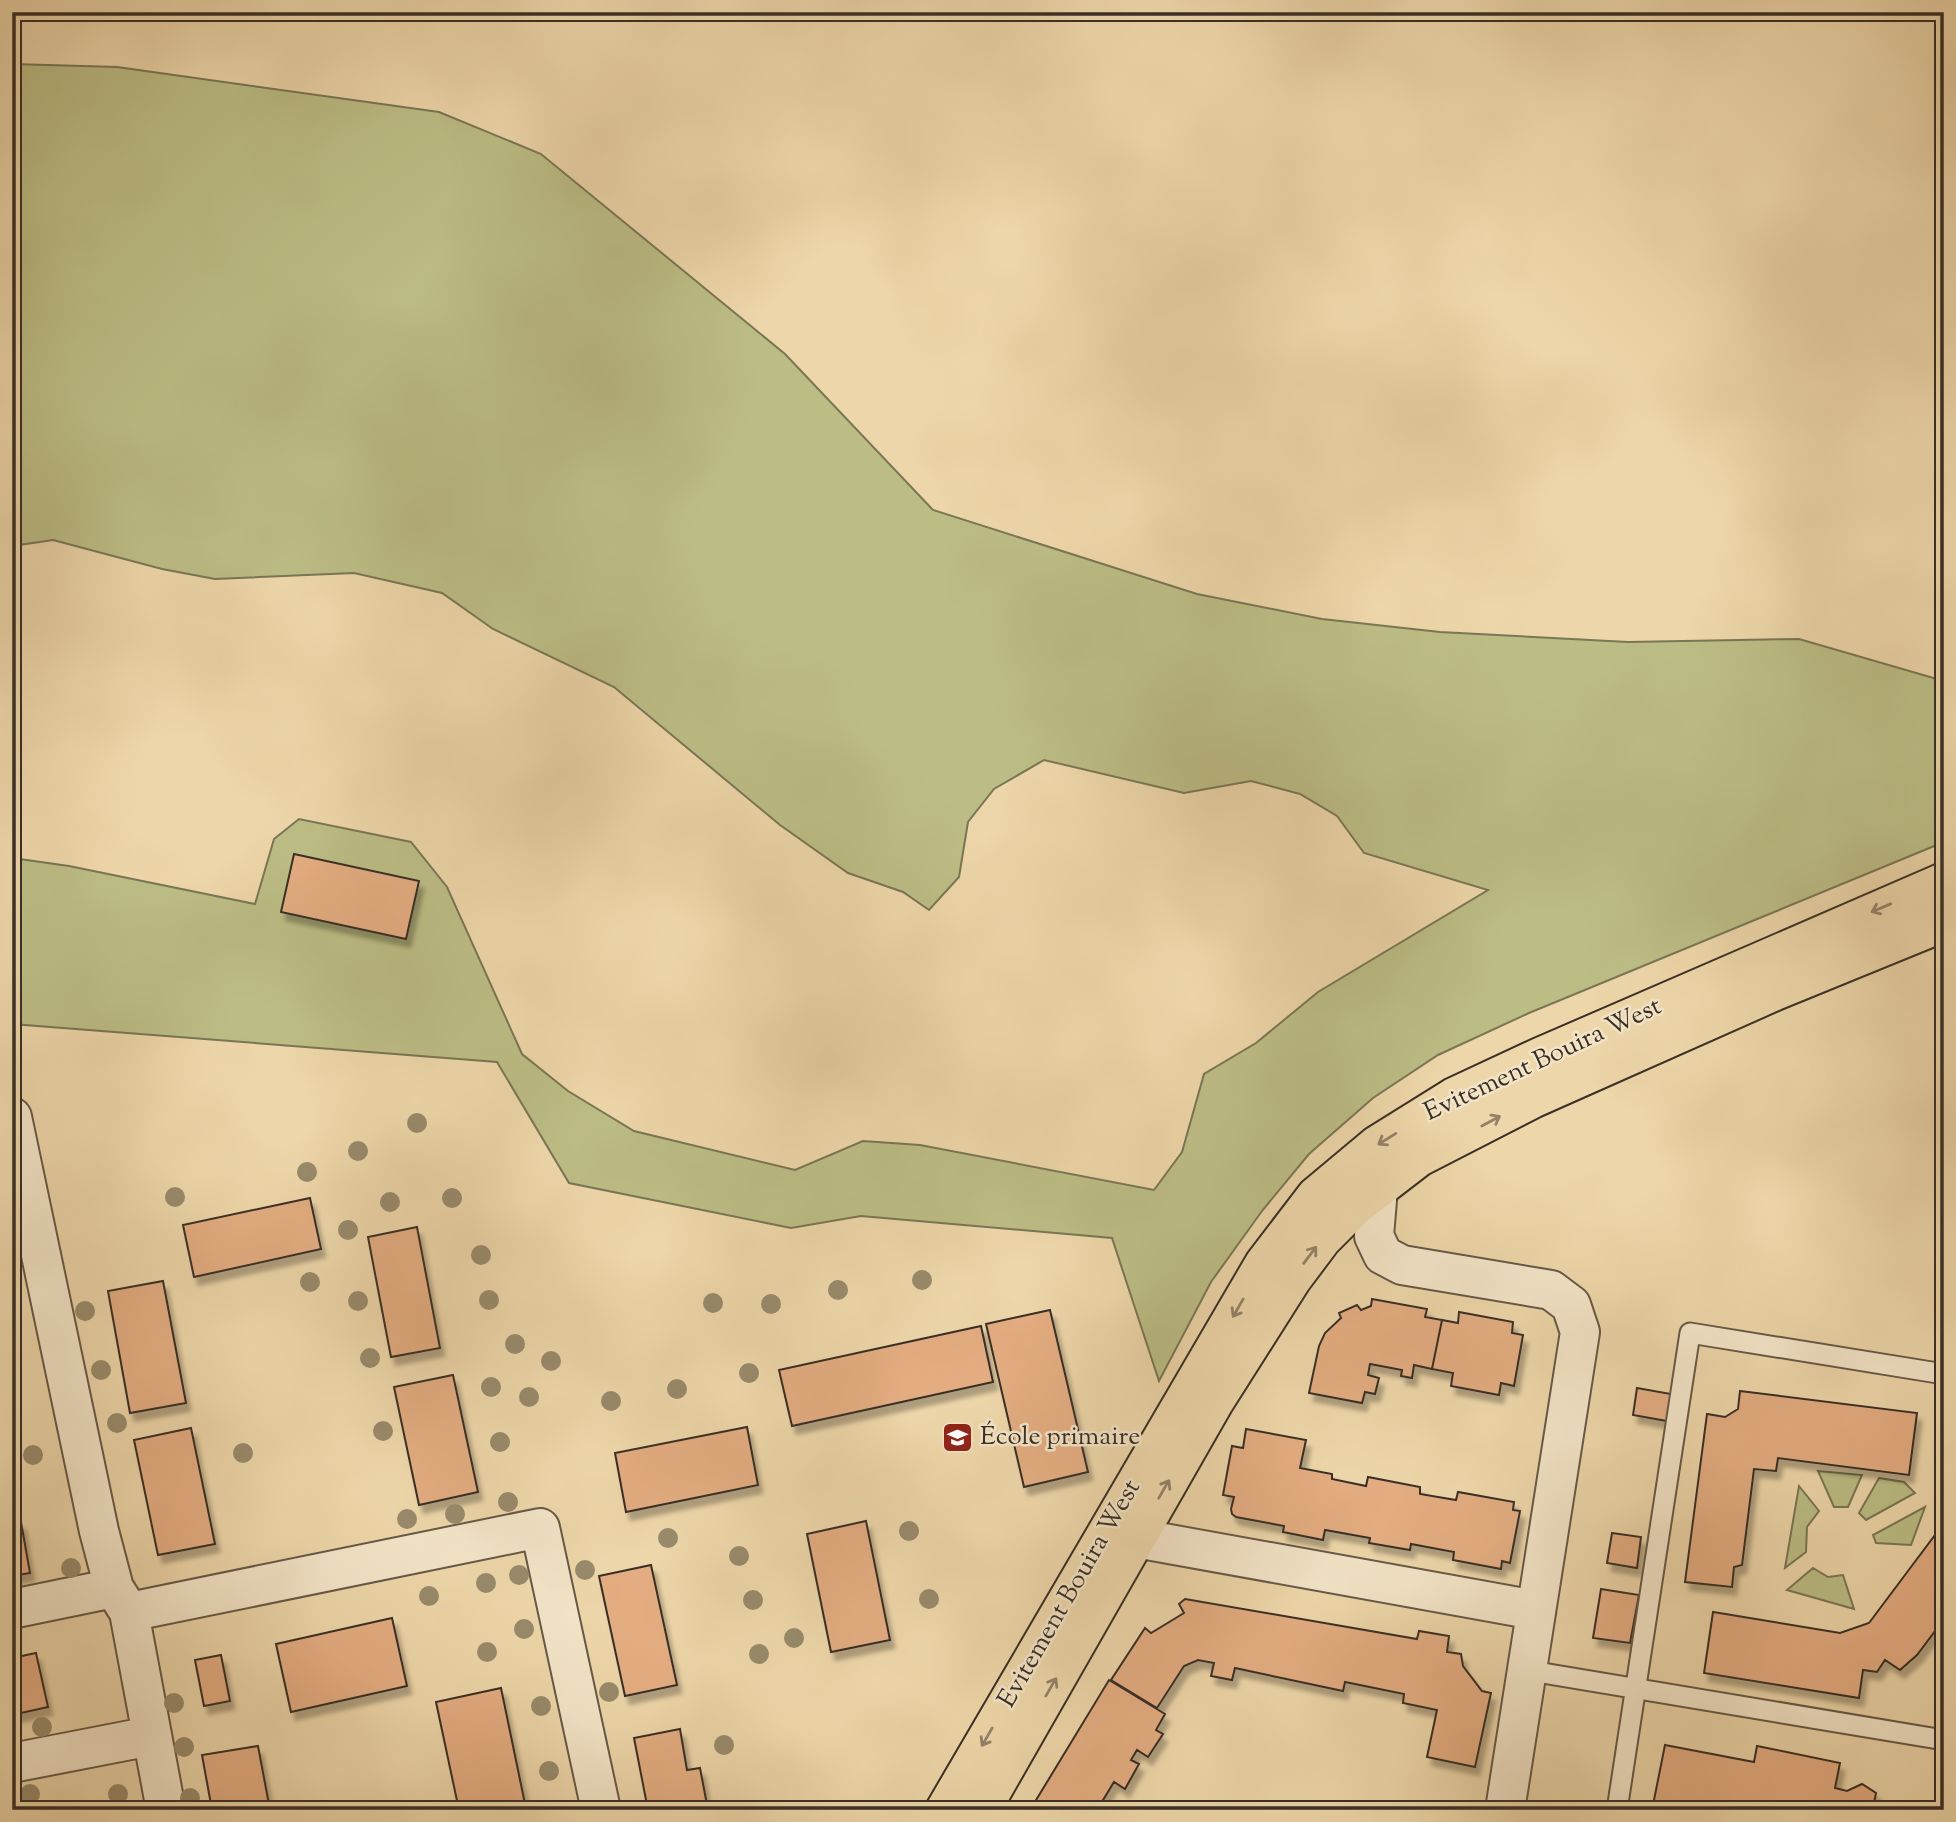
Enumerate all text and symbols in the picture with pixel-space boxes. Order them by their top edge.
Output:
one-way arrow [1871,903,1892,916]
street label: Evitement Bouira West [1418,989,1668,1131]
one-way arrow [1480,1114,1501,1127]
one-way arrow [1378,1132,1397,1147]
one-way arrow [1303,1246,1318,1264]
one-way arrow [1231,1297,1245,1317]
place label: École primaire [980,1419,1140,1456]
school or university icon: École primaire [940,1420,974,1454]
street label: Evitement Bouira West [989,1473,1151,1715]
one-way arrow [1157,1480,1171,1500]
one-way arrow [1044,1677,1058,1697]
one-way arrow [980,1726,994,1746]

